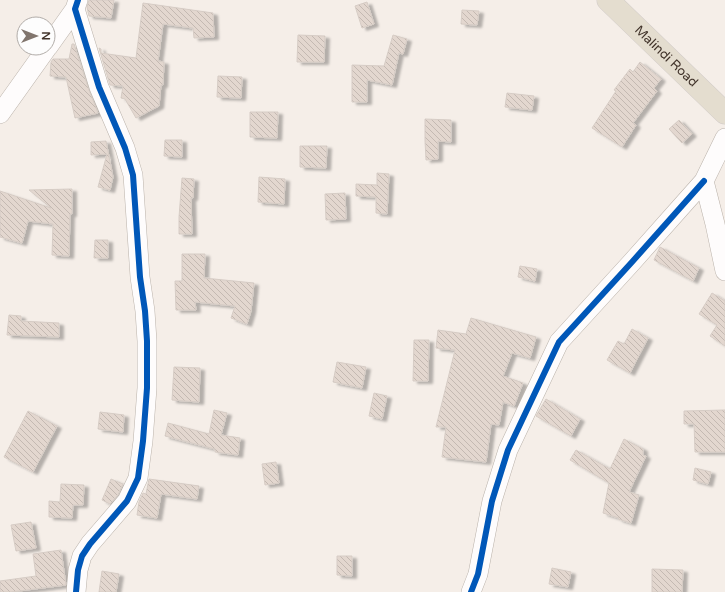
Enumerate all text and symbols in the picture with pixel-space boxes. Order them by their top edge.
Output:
north arrow [16,16,56,56]
street label: Malindi Road [631,22,701,90]
text: N [39,32,52,40]

